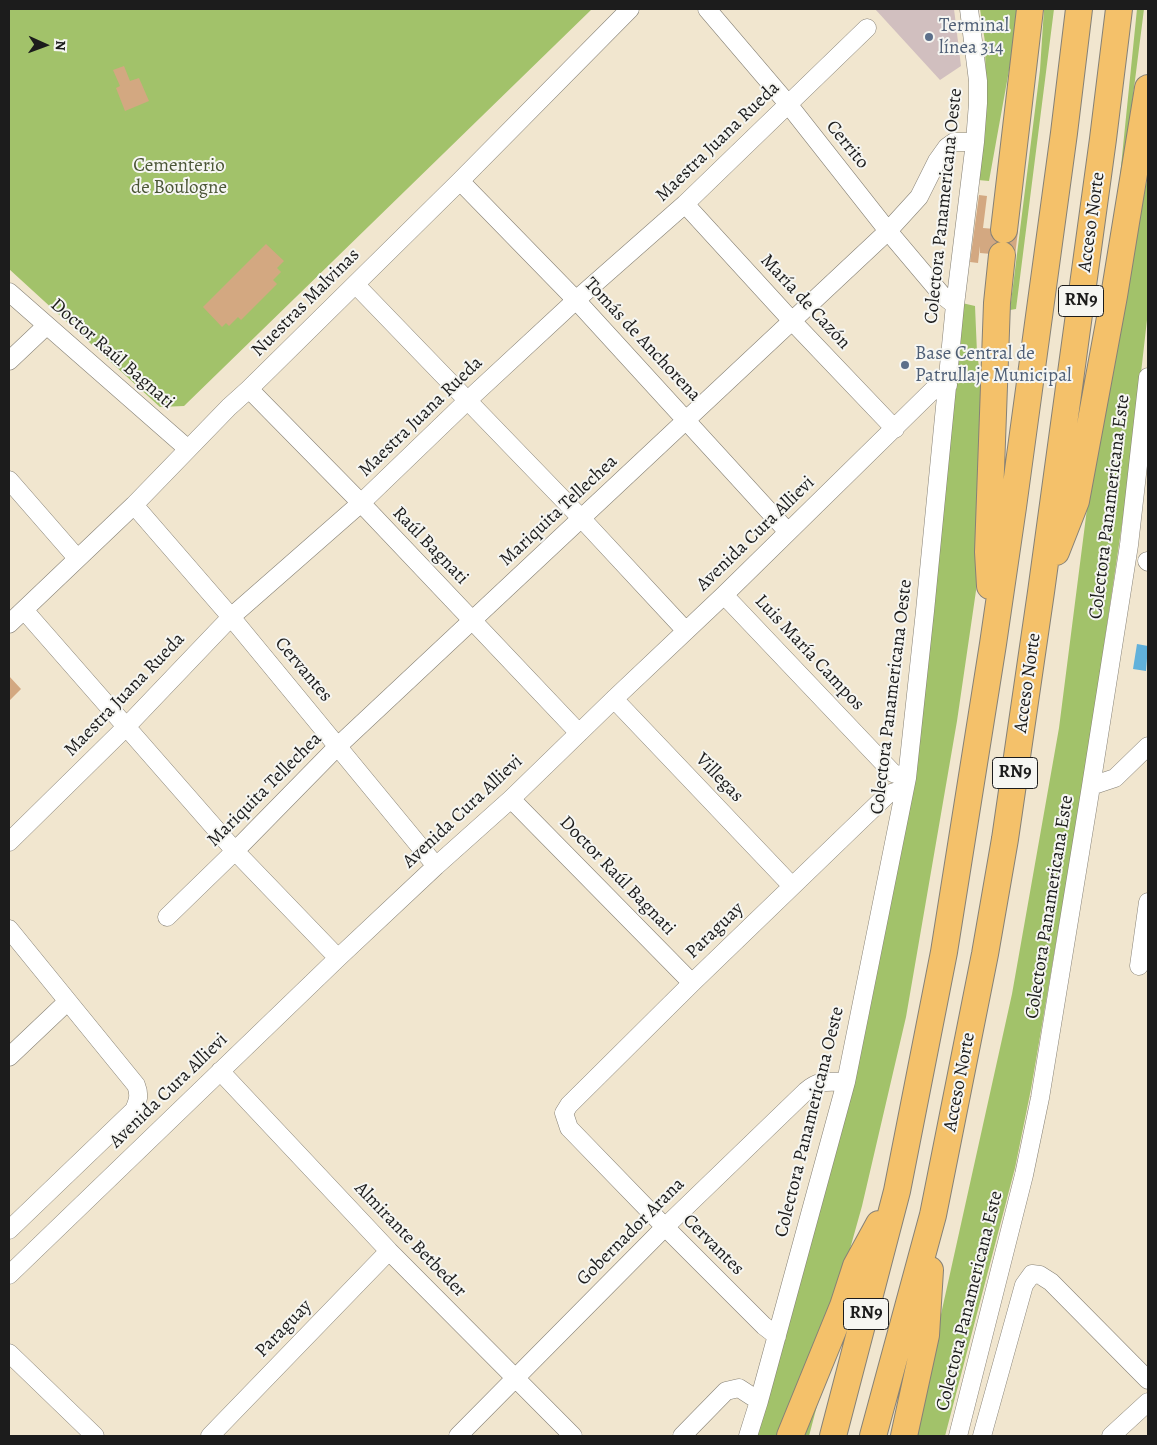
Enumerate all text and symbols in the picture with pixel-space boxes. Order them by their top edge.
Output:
place label: Terminal línea 314 [939,15,1009,59]
north arrow [20,20,70,70]
marker: Terminal línea 314 [923,31,935,43]
text: N [51,40,70,51]
street label: Maestra Juana Rueda [651,77,785,207]
street label: Colectora Panamericana Oeste [920,87,968,325]
street label: Cerrito [821,116,873,174]
park label: Cementerio de Boulogne [131,155,227,199]
street label: Acceso Norte [1074,171,1110,273]
street label: Nuestras Malvinas [247,244,365,362]
street label: María de Cazón [755,250,855,354]
street label: Tomás de Anchorena [579,273,705,407]
road number: RN9 [1058,286,1104,316]
street label: Doctor Raúl Bagnati [45,294,179,414]
place label: Base Central de Patrullaje Municipal [915,343,1072,387]
street label: Maestra Juana Rueda [354,352,488,482]
marker: Base Central de Patrullaje Municipal [899,359,911,371]
street label: Colectora Panamericana Este [1085,393,1135,621]
street label: Mariquita Tellechea [495,451,623,571]
street label: Avenida Cura Allievi [692,472,820,596]
street label: Raúl Bagnati [387,502,473,590]
street label: Colectora Panamericana Oeste [866,578,918,816]
street label: Luis María Campos [749,590,869,716]
street label: Maestra Juana Rueda [60,628,190,762]
street label: Acceso Norte [1010,632,1046,734]
street label: Cervantes [269,633,337,707]
street label: Mariquita Tellechea [203,728,327,852]
street label: Villegas [690,749,748,807]
street label: Avenida Cura Allievi [398,751,528,873]
road number: RN9 [992,758,1038,788]
street label: Colectora Panamericana Este [1021,794,1079,1020]
street label: Doctor Raúl Bagnati [554,812,680,940]
street label: Paraguay [681,898,749,964]
street label: Colectora Panamericana Oeste [770,1004,850,1240]
street label: Avenida Cura Allievi [105,1029,233,1153]
street label: Acceso Norte [939,1030,981,1134]
street label: Gobernador Arana [572,1173,690,1291]
street label: Almirante Betbeder [349,1178,471,1302]
street label: Colectora Panamericana Este [932,1189,1008,1413]
street label: Cervantes [678,1210,748,1280]
street label: Paraguay [251,1295,317,1363]
road number: RN9 [844,1298,888,1330]

